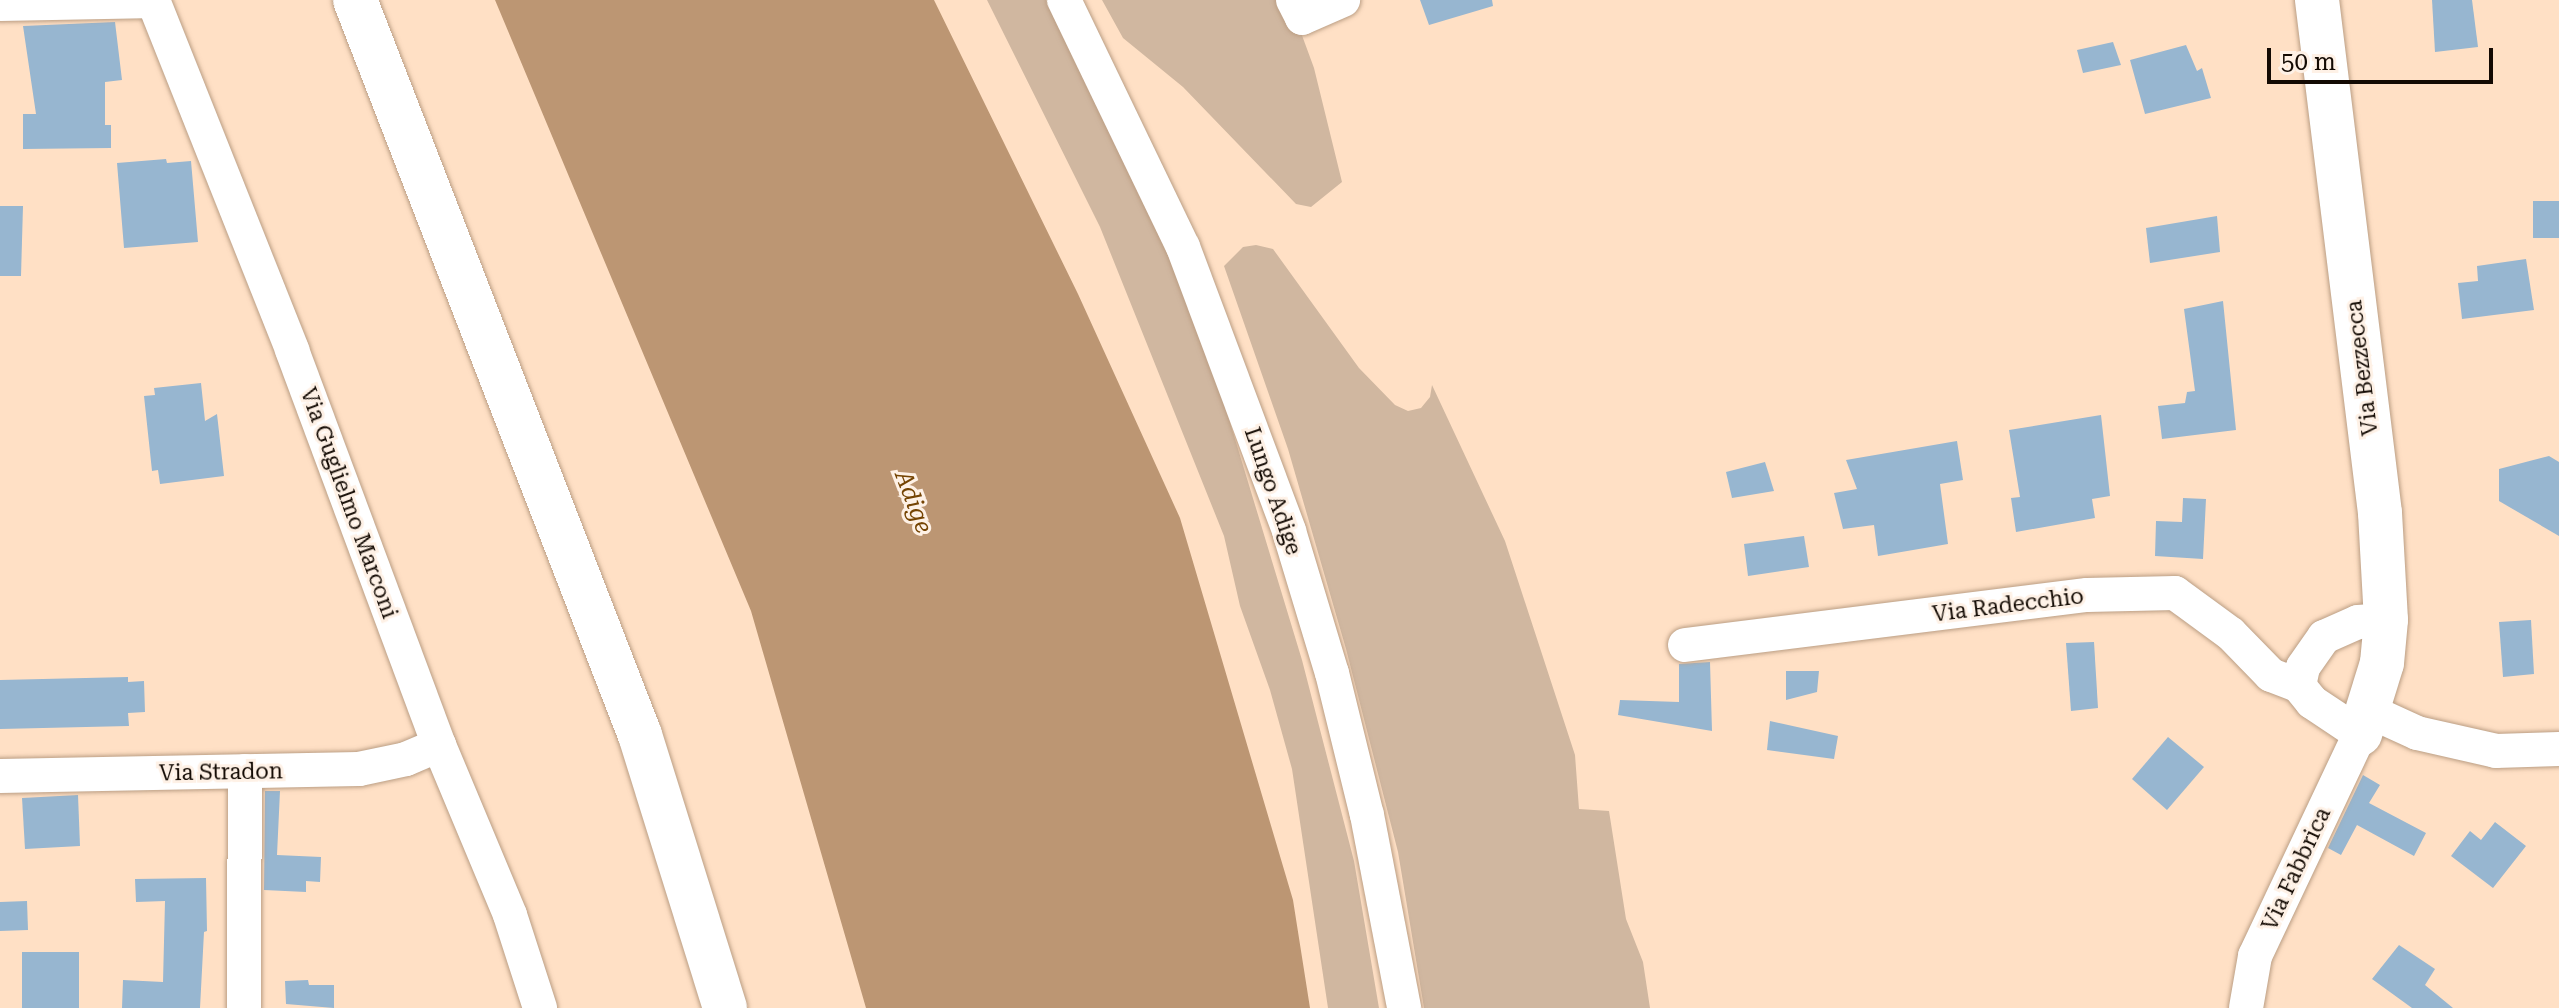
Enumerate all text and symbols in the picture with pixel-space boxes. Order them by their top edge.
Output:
scale bar [2271,32,2497,82]
text: 50 m [2281,48,2336,76]
street label: Via Bezzecca [2341,299,2383,437]
street label: Via Guglielmo Marconi [295,384,403,622]
street label: Lungo Adige [1239,424,1307,558]
water label: Adige [888,467,938,537]
street label: Via Radecchio [1931,583,2085,627]
street label: Via Stradon [159,758,283,786]
street label: Via Fabbrica [2256,803,2336,935]

